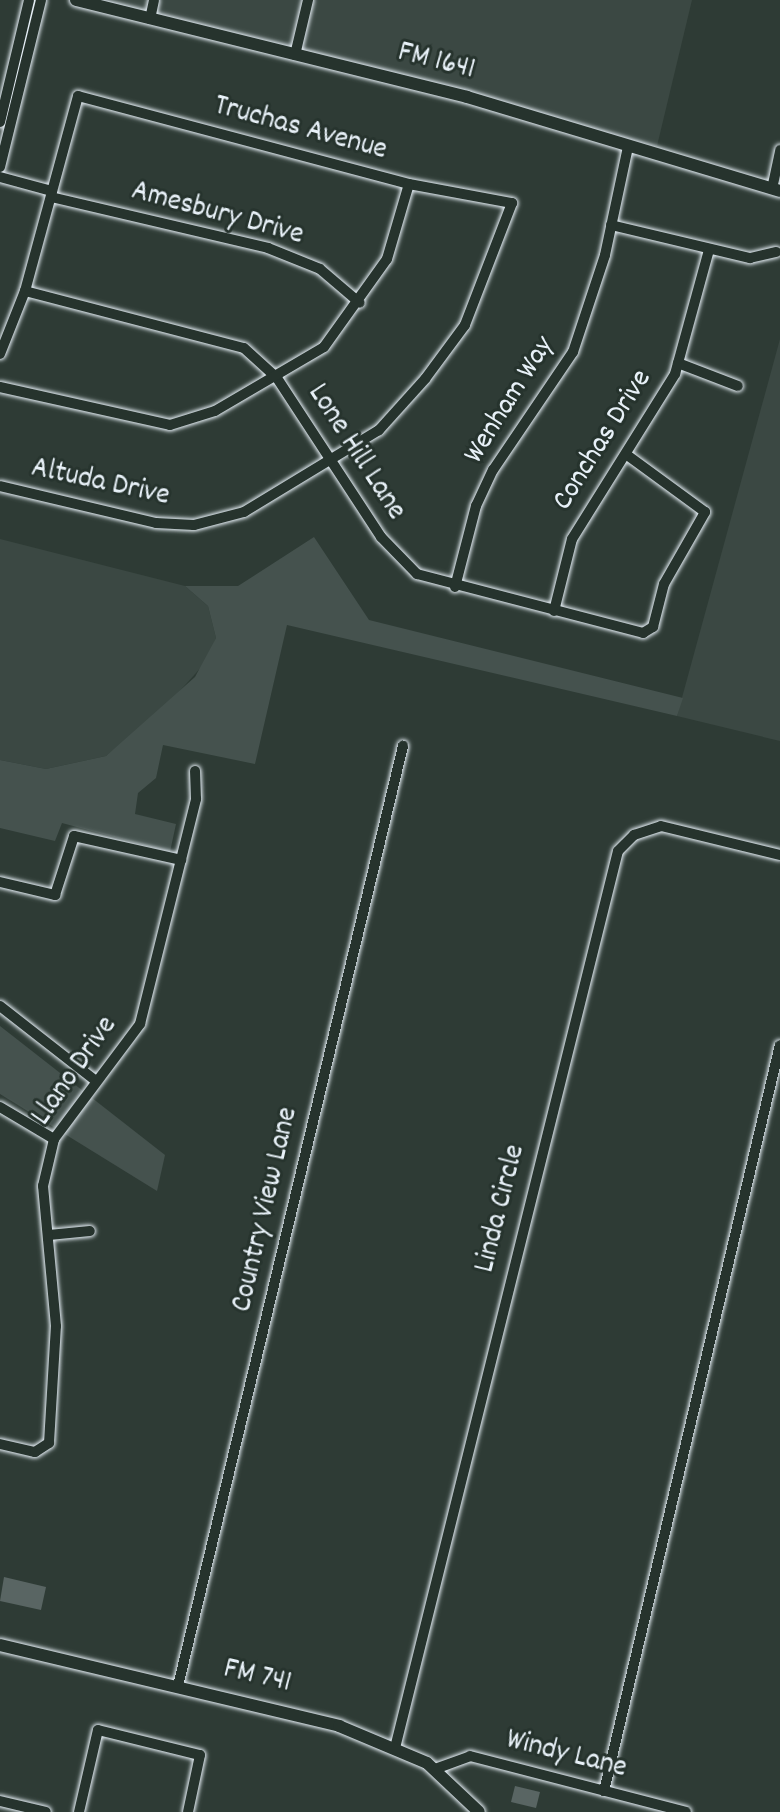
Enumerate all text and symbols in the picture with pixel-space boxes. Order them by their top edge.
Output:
street label: FM 1641 [394,36,478,90]
street label: Truchas Avenue [210,90,390,170]
street label: Amesbury Drive [127,175,307,255]
street label: Wenham Way [458,331,564,471]
street label: Conchas Drive [547,364,661,518]
street label: Lone Hill Lane [298,378,412,528]
street label: Altuda Drive [28,452,172,516]
street label: Llano Drive [25,1010,127,1134]
street label: Country View Lane [226,1104,308,1316]
street label: Linda Circle [469,1141,535,1277]
street label: FM 741 [220,1653,294,1703]
street label: Windy Lane [502,1724,630,1788]

